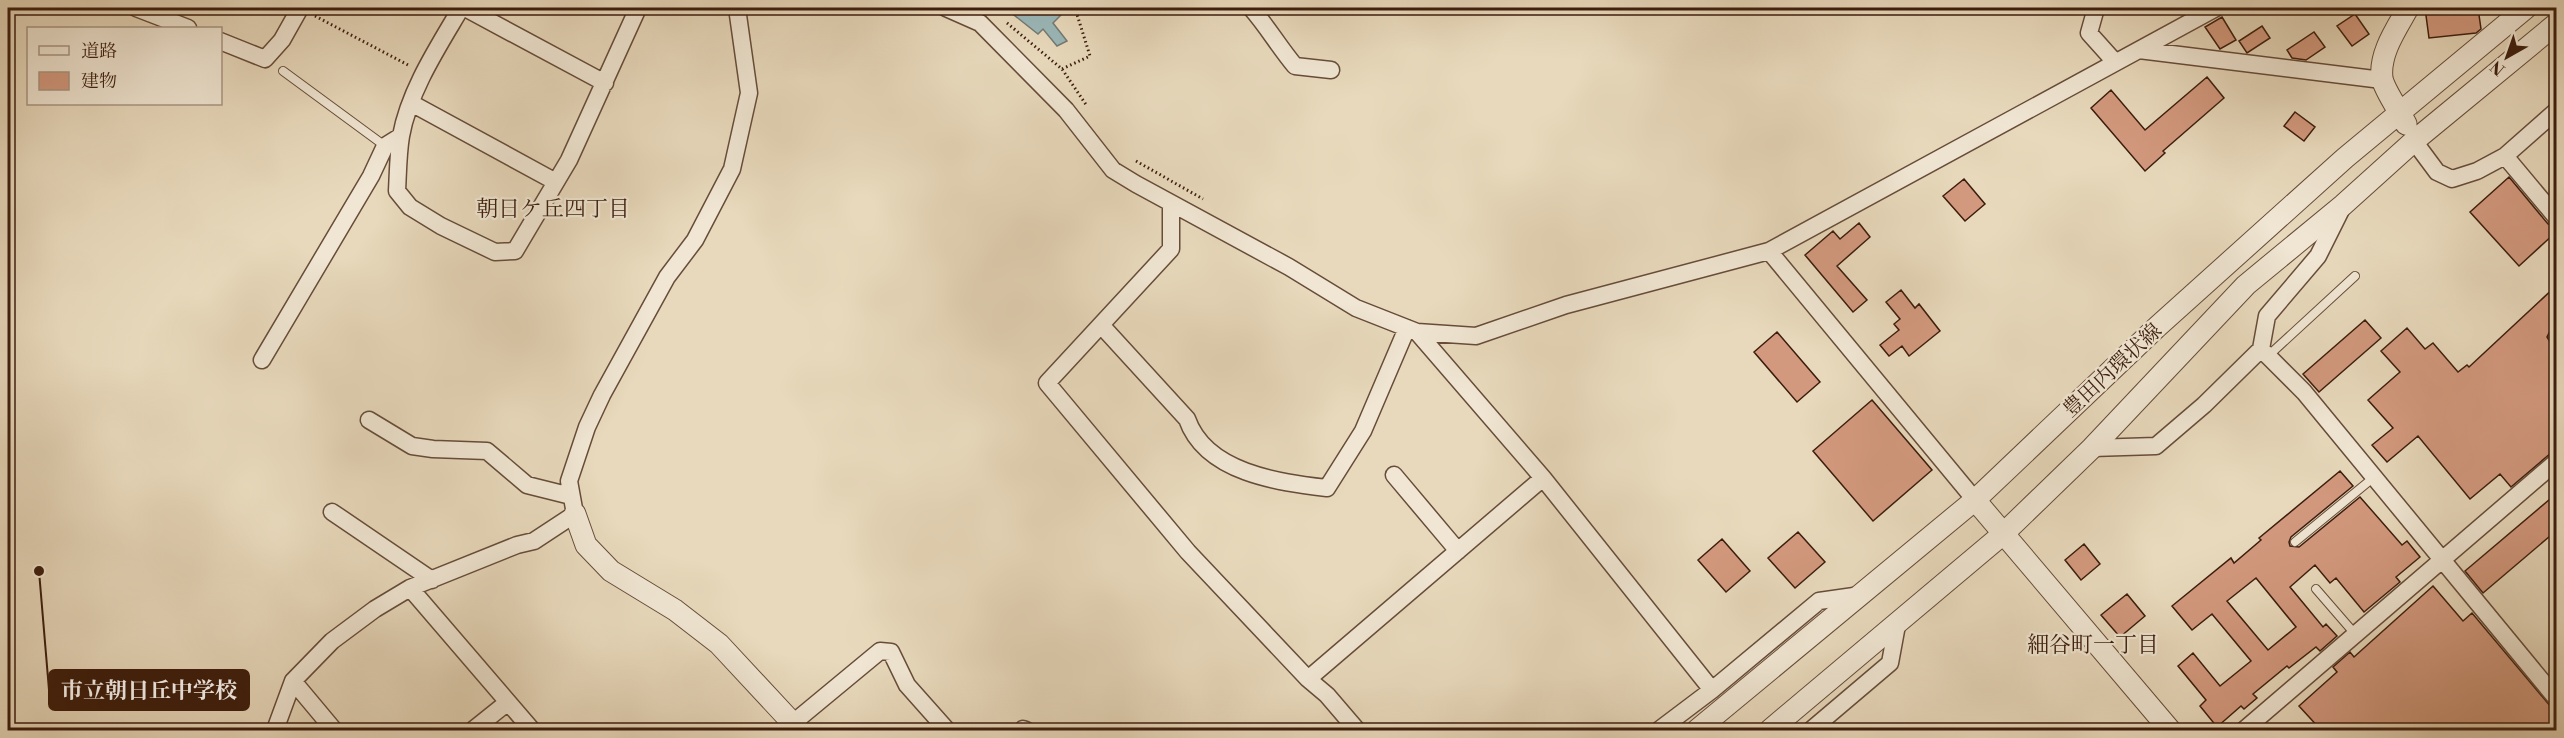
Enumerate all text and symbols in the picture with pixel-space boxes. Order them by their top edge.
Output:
legend [27,27,222,105]
north arrow [2477,27,2537,87]
text: 道路 [81,40,117,63]
text: N [2486,56,2509,79]
text: 建物 [81,70,117,93]
district label: 朝日ケ丘四丁目 [476,196,630,223]
street label: 豊田内環状線 [2058,318,2168,423]
district label: 細谷町一丁目 [2027,632,2159,659]
callout: 市立朝日丘中学校 [49,670,249,710]
text: 市立朝日丘中学校 [61,678,237,705]

